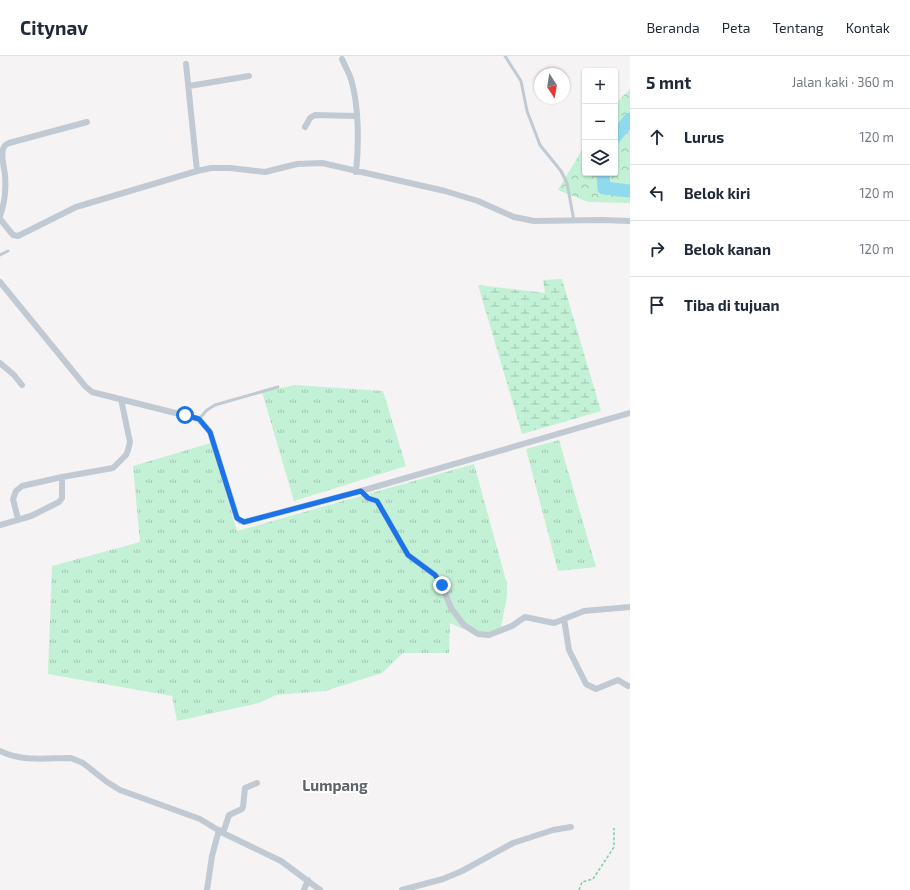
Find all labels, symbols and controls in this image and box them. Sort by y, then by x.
text: Citynav [20,16,88,39]
text: Beranda [646,19,700,36]
text: Peta [722,19,750,36]
text: Tentang [772,19,824,36]
text: Kontak [846,19,890,36]
north arrow [534,68,570,104]
map controls [582,68,618,176]
button: + [582,68,618,104]
text: 5 mnt [646,72,691,92]
text: Jalan kaki · 360 m [792,74,894,90]
button: − [582,104,618,140]
icon: ahead [646,126,668,148]
text: Lurus [684,128,724,146]
text: 120 m [859,129,894,145]
button: layers [582,140,618,176]
icon: left [646,182,668,204]
text: Belok kiri [684,184,750,202]
text: 120 m [859,185,894,201]
icon: right [646,238,668,260]
text: Belok kanan [684,240,771,258]
text: 120 m [859,241,894,257]
icon: arrive [646,294,668,316]
text: Tiba di tujuan [684,296,780,314]
route start [176,406,194,424]
route end [433,576,451,594]
district label: Lumpang [302,776,368,794]

